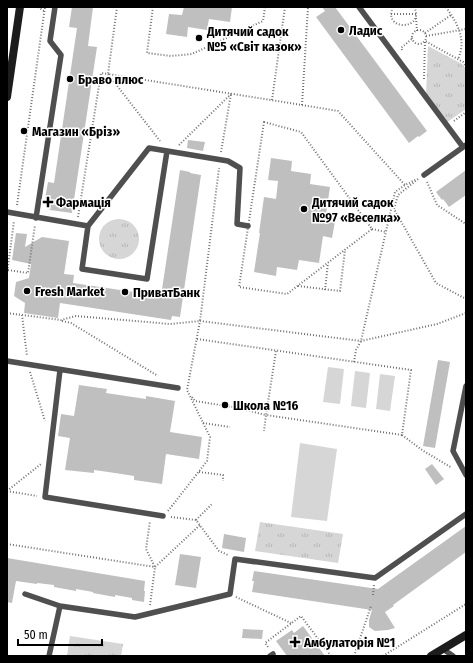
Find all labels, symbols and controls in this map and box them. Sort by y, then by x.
place label: Ладис [349,23,383,38]
place label: Дитячий садок №5 «Світ казок» [206,24,302,54]
marker: Ладис [336,25,346,35]
marker: Дитячий садок №5 «Світ казок» [194,33,204,43]
place label: Браво плюс [78,72,144,87]
marker: Браво плюс [65,74,75,84]
place label: Магазин «Бріз» [32,124,120,139]
marker: Магазин «Бріз» [19,126,29,136]
place label: Фармація [56,195,111,210]
place label: Дитячий садок №97 «Веселка» [311,195,401,225]
marker: Фармація [43,197,53,207]
marker: Дитячий садок №97 «Веселка» [299,204,309,214]
place label: Fresh Market [35,284,105,299]
place label: ПриватБанк [133,285,200,300]
marker: Fresh Market [22,286,32,296]
marker: ПриватБанк [120,287,130,297]
place label: Школа №16 [233,398,299,413]
marker: Школа №16 [220,400,230,410]
scale bar [18,621,102,647]
text: 50 m [24,628,48,642]
place label: Амбулаторія №1 [303,635,395,650]
marker: Амбулаторія №1 [289,636,301,648]

